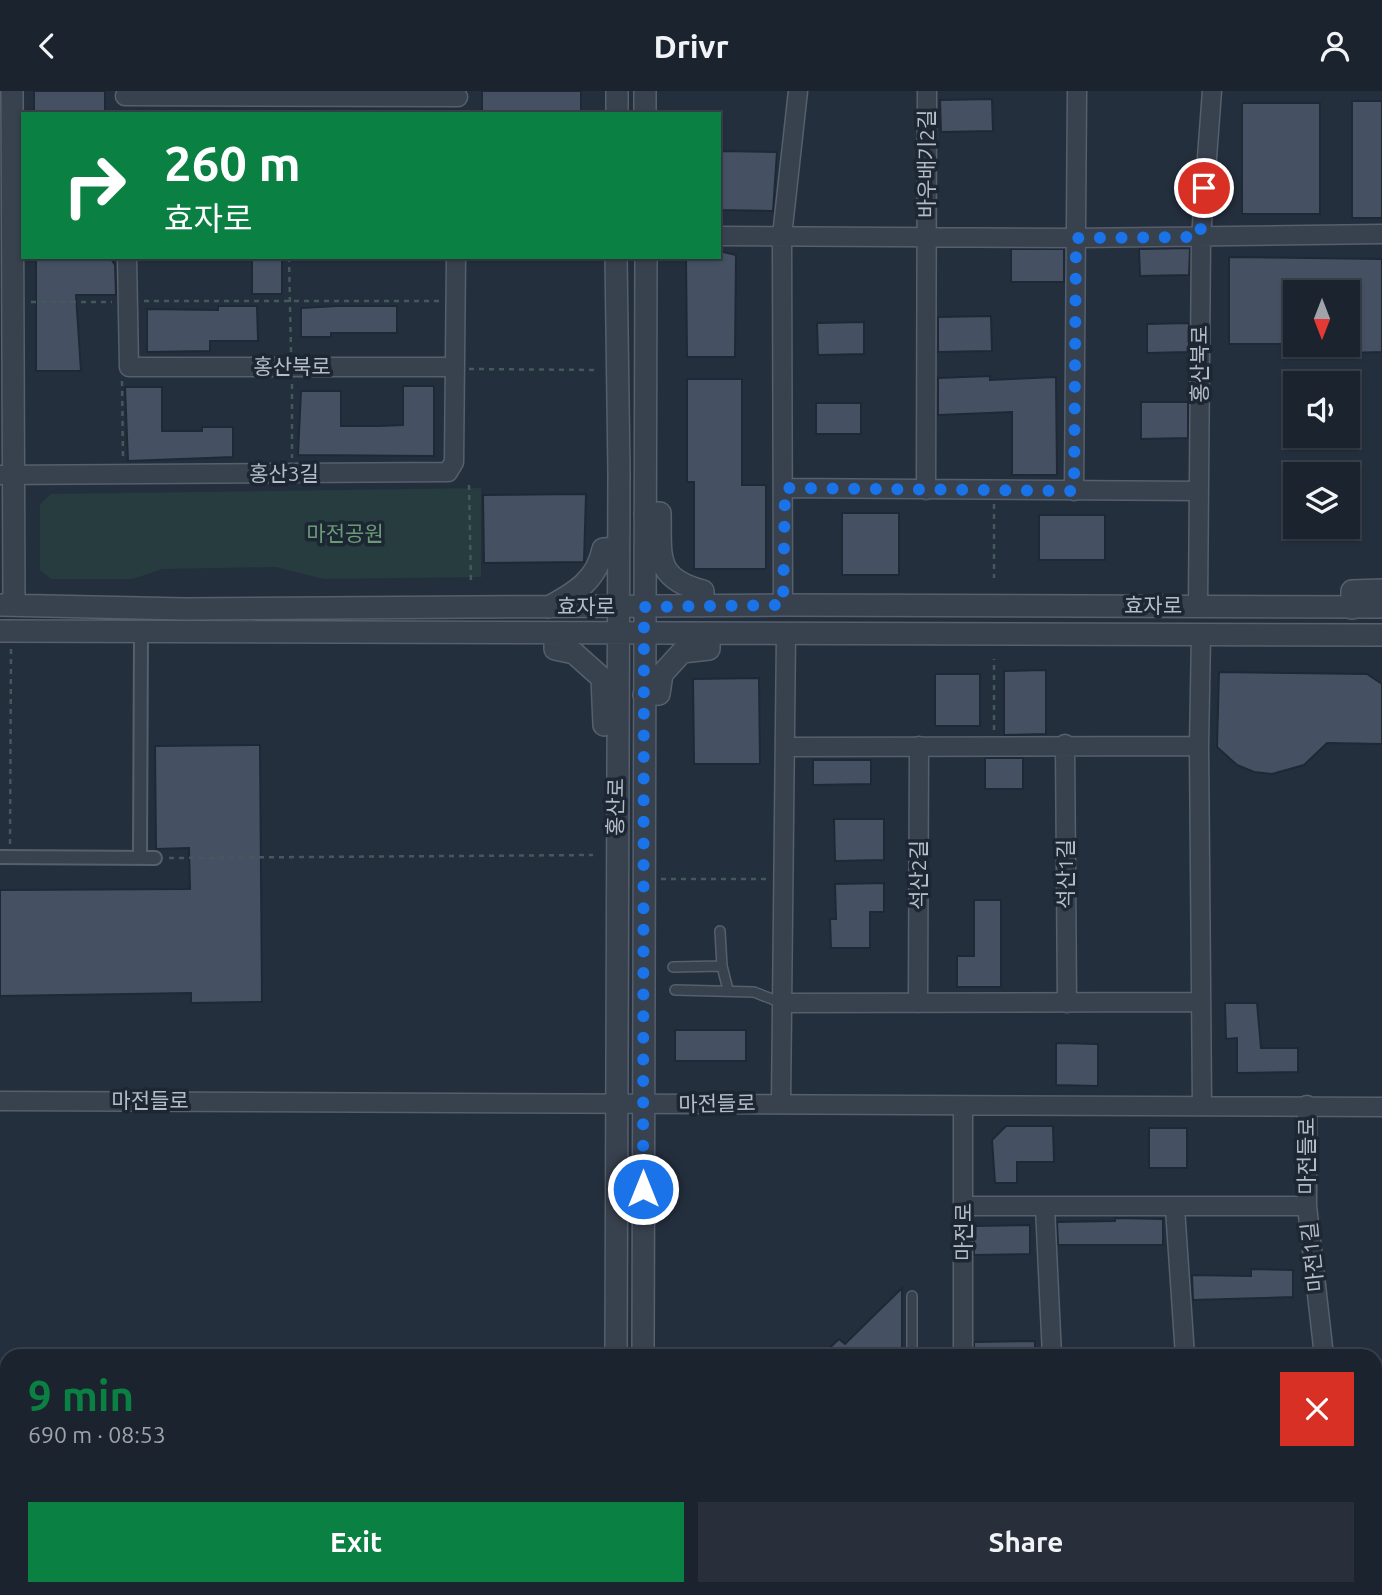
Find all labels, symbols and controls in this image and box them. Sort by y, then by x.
icon: back [28,27,66,65]
icon: person [1316,27,1354,65]
text: Drivr [653,28,729,64]
street label: 바우배기2길 [914,110,938,218]
text: 260 m [164,135,301,190]
icon: right [49,140,140,231]
pin [1174,158,1234,218]
icon: arrive [1185,169,1223,207]
text: 효자로 [164,200,252,236]
north arrow [1283,280,1360,357]
map controls [1283,280,1360,539]
street label: 홍산북로 [1187,325,1211,403]
street label: 홍산북로 [253,354,331,378]
button: sound [1283,371,1360,448]
street label: 홍산3길 [249,461,319,485]
button: layers [1283,462,1360,539]
park label: 마전공원 [306,521,384,545]
street label: 효자로 [1124,593,1182,617]
street label: 효자로 [557,594,615,618]
street label: 홍산로 [602,778,628,836]
street label: 석산1길 [1053,839,1077,909]
street label: 석산2길 [906,840,930,910]
street label: 마전들로 [111,1088,189,1112]
street label: 마전들로 [678,1090,756,1116]
street label: 마전들로 [1294,1117,1318,1195]
position arrow [606,1152,680,1226]
street label: 마전로 [951,1203,975,1261]
street label: 마전1길 [1296,1221,1328,1293]
text: 9 min [28,1372,134,1419]
button: close [1280,1372,1354,1446]
text: 690 m · 08:53 [28,1422,166,1447]
button: Exit [28,1502,684,1582]
button: Share [698,1502,1354,1582]

